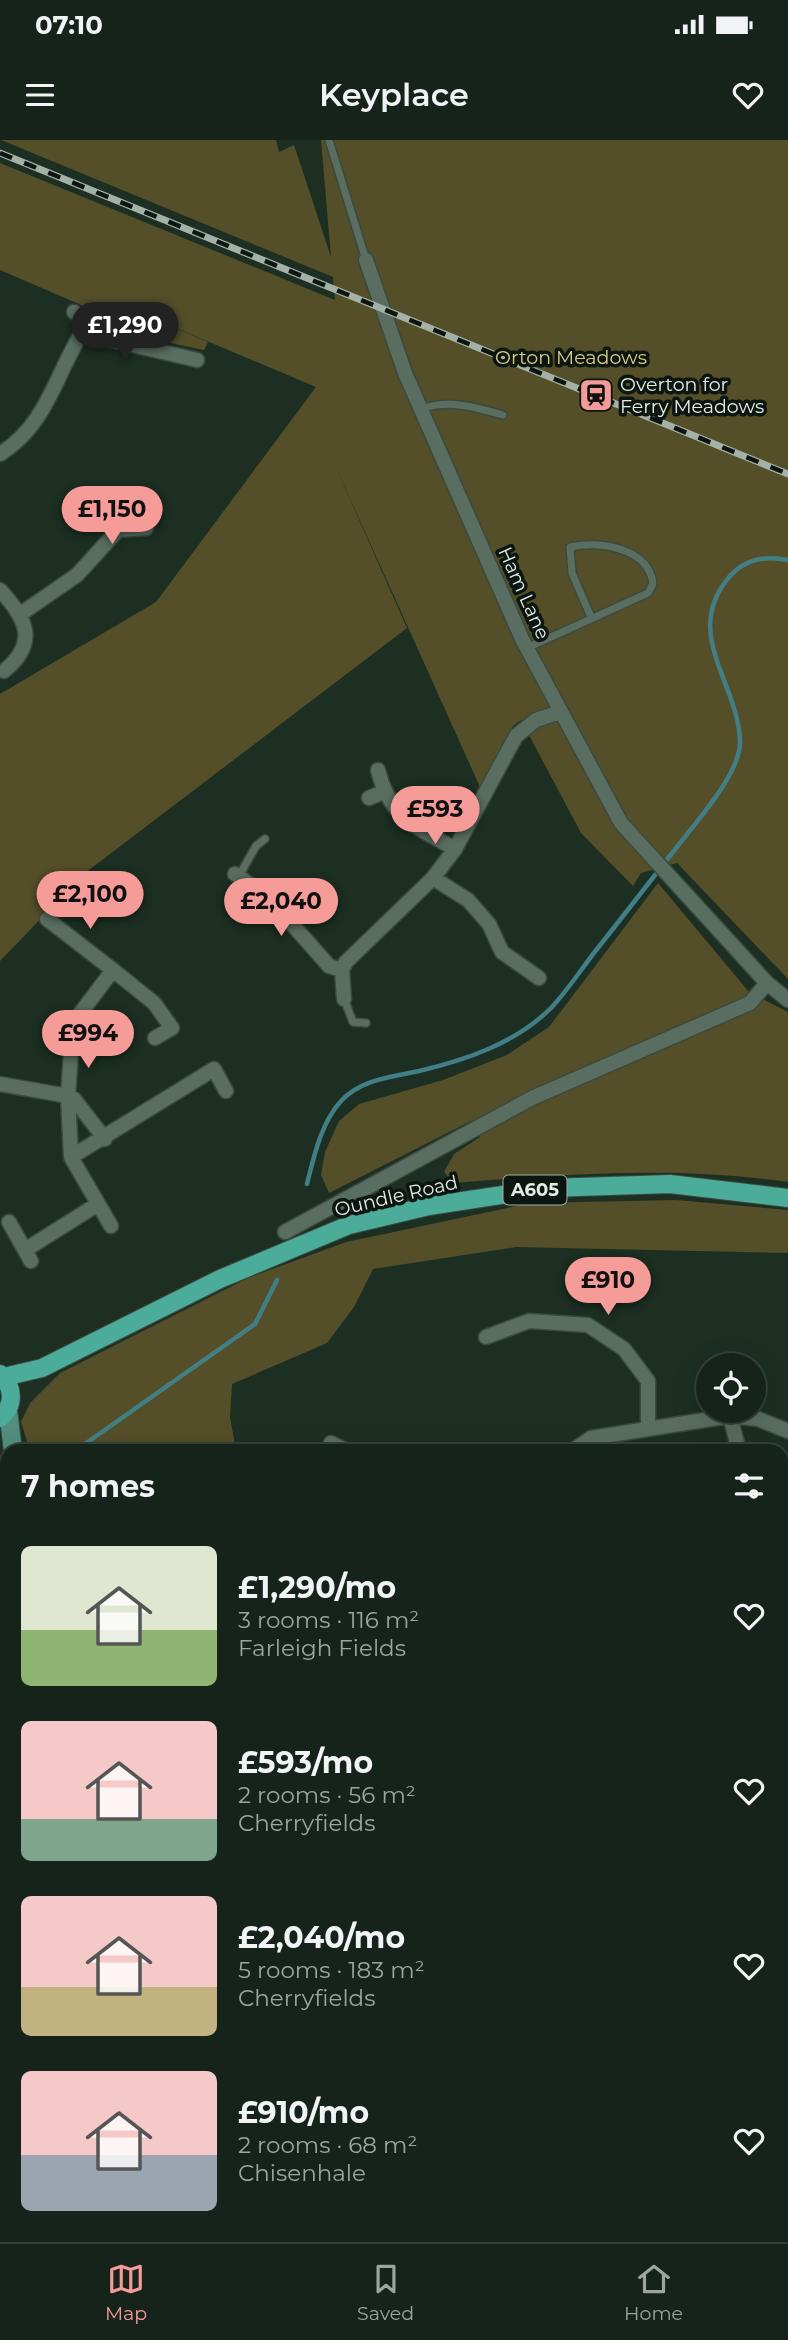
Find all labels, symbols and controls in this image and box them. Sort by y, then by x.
text: 07:10 [35,9,103,41]
text: Keyplace [319,75,469,114]
icon: menu [21,76,59,114]
icon: heart [729,76,767,114]
pin: £1,290 [68,302,182,362]
text: £1,290 [88,311,162,339]
park label: Orton Meadows [495,346,647,369]
place label: Overton for Ferry Meadows [620,373,764,418]
station icon: Overton for Ferry Meadows [577,376,615,414]
pin: £1,150 [55,486,169,546]
text: £1,150 [78,495,146,523]
street label: Ham Lane [493,543,555,643]
pin: £593 [394,786,476,846]
text: £593 [407,795,463,823]
pin: £2,100 [33,872,147,931]
pin: £2,040 [224,878,338,938]
text: £2,100 [53,880,127,908]
text: £2,040 [240,887,322,915]
pin: £994 [47,1010,129,1070]
text: £994 [58,1019,118,1047]
street label: Oundle Road [332,1171,460,1221]
road number: A605 [504,1176,566,1204]
pin: £910 [567,1258,649,1317]
text: £910 [581,1266,635,1294]
map controls [696,1353,766,1423]
button: locate [696,1353,766,1423]
icon: filters [730,1467,768,1505]
text: 7 homes [21,1468,155,1505]
text: £1,290/mo [238,1569,396,1606]
icon: home [77,1574,161,1658]
icon: heart [730,1597,768,1635]
text: 3 rooms · 116 m² [238,1606,419,1634]
text: Farleigh Fields [238,1634,406,1662]
text: £593/mo [238,1744,373,1781]
icon: home [77,1749,161,1833]
icon: heart [730,1772,768,1810]
text: 2 rooms · 56 m² [238,1781,416,1809]
text: Cherryfields [238,1809,375,1837]
text: £2,040/mo [238,1919,405,1956]
icon: home [77,1924,161,2008]
icon: heart [730,1947,768,1985]
text: 5 rooms · 183 m² [238,1956,425,1984]
text: Cherryfields [238,1984,375,2012]
text: £910/mo [238,2094,369,2131]
icon: home [77,2099,161,2183]
icon: heart [730,2122,768,2160]
text: 2 rooms · 68 m² [238,2131,417,2159]
text: Chisenhale [238,2159,366,2187]
tab: Map [105,2260,147,2325]
tab: Saved [357,2260,414,2325]
tab: Home [624,2260,683,2325]

